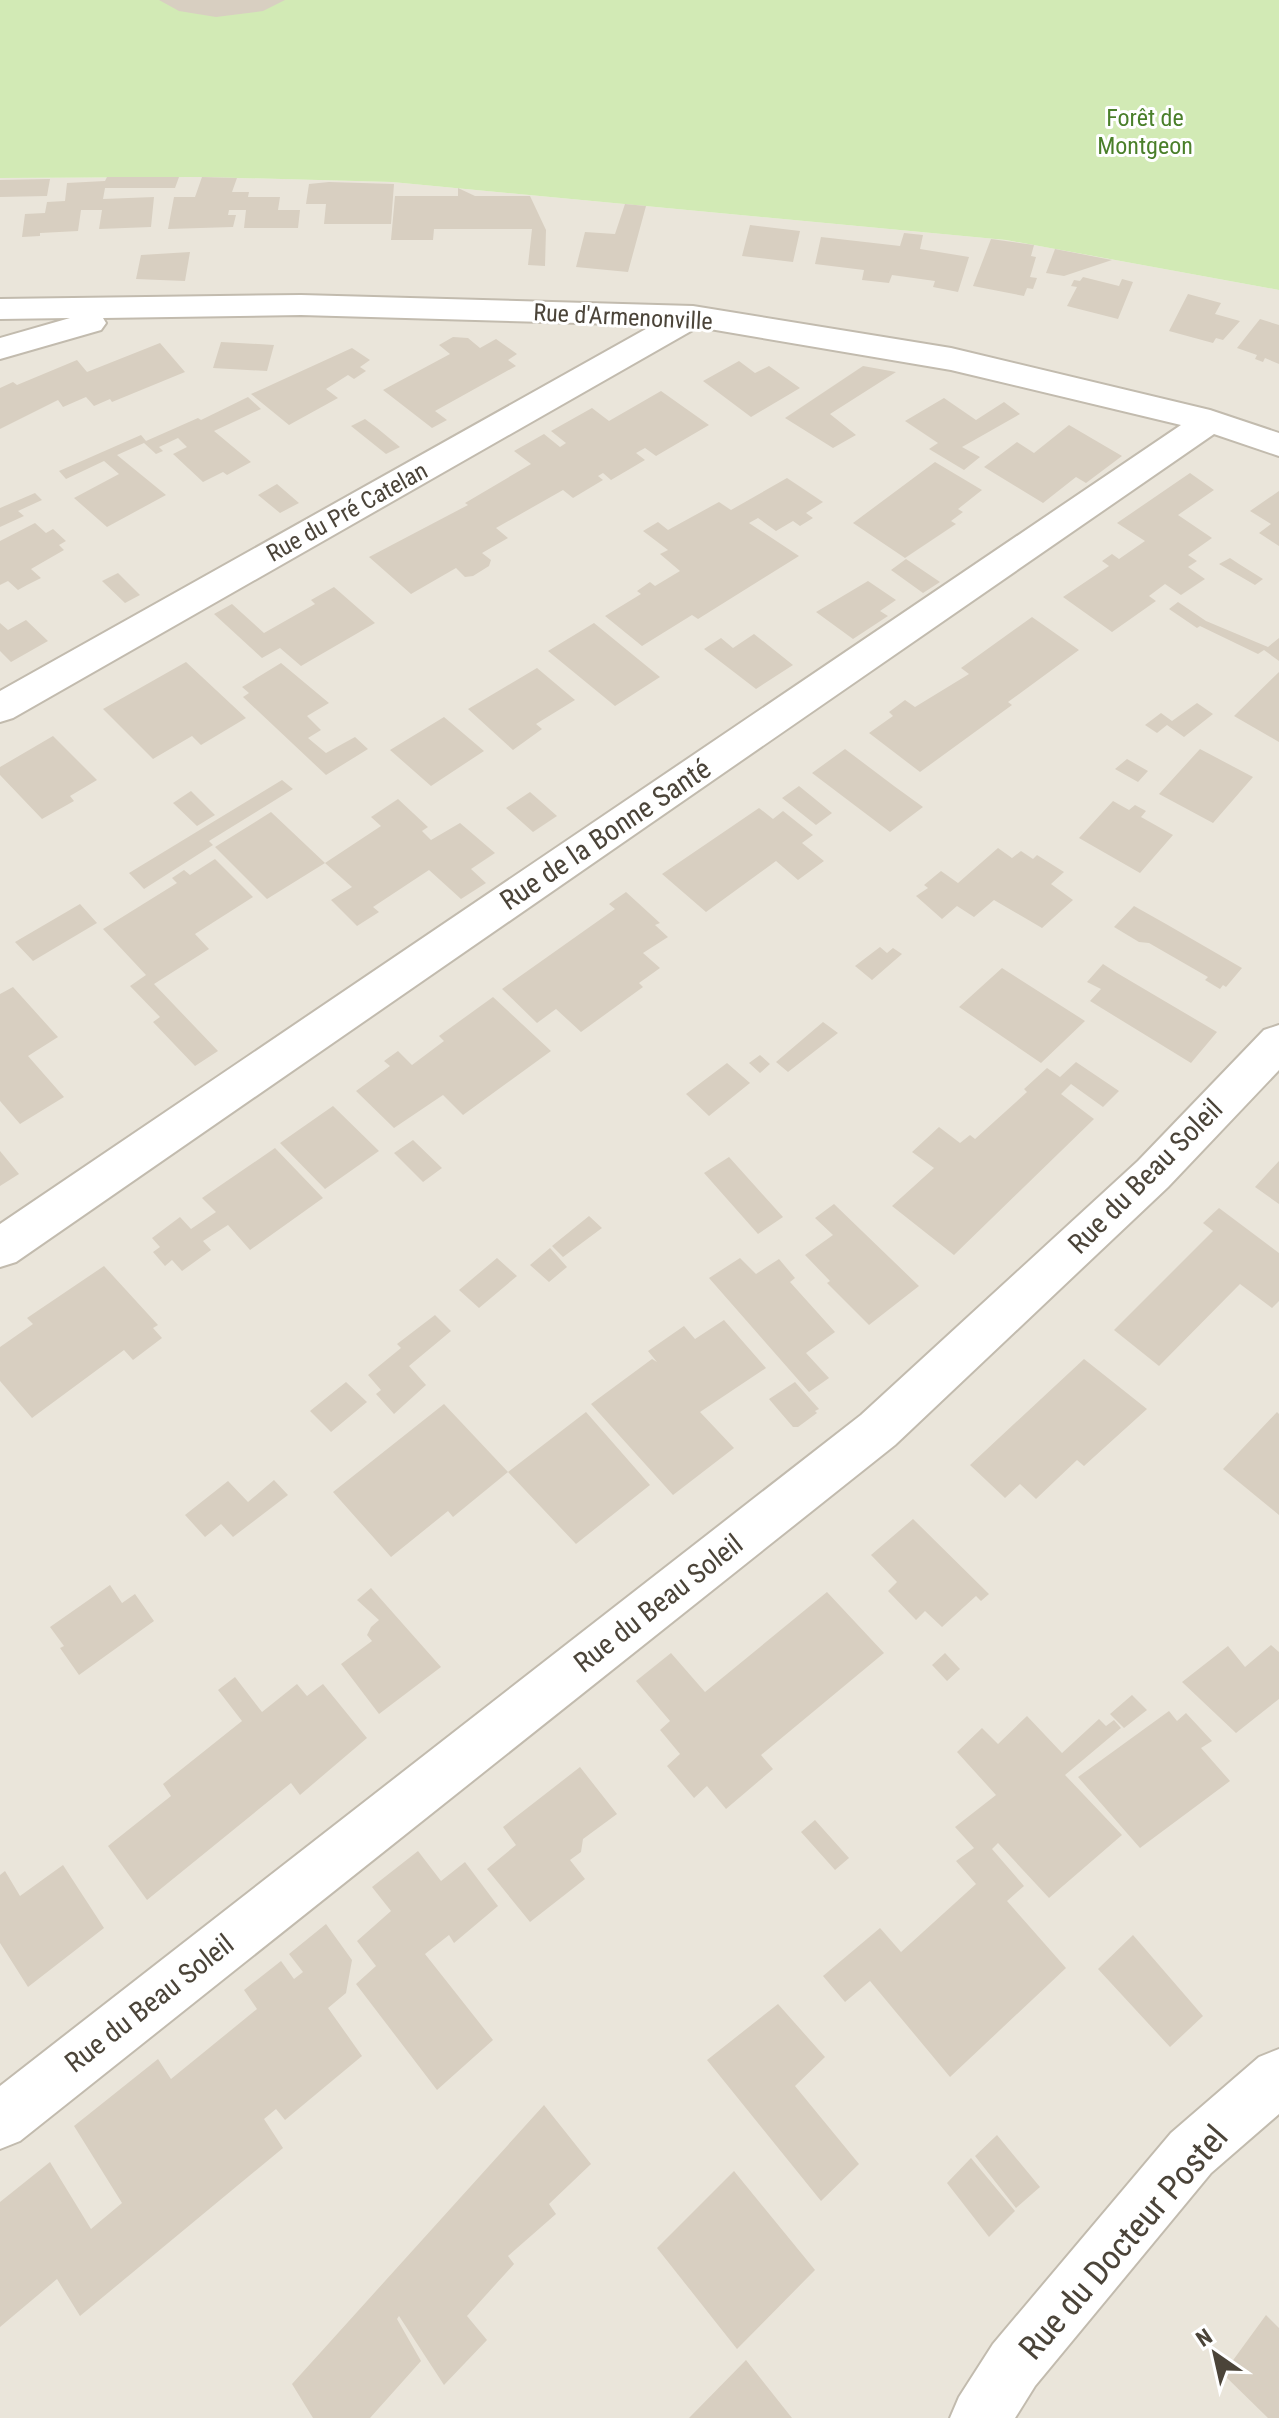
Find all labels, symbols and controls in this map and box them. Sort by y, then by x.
park label: Forêt de Montgeon [1097,104,1193,160]
street label: Rue d'Armenonville [533,298,713,336]
street label: Rue du Pré Catelan [262,456,432,568]
street label: Rue de la Bonne Santé [494,752,717,917]
street label: Rue du Beau Soleil [1061,1092,1229,1260]
street label: Rue du Beau Soleil [568,1527,749,1679]
street label: Rue du Beau Soleil [59,1927,240,2079]
street label: Rue du Docteur Postel [1010,2117,1236,2367]
north arrow [1175,2314,1255,2394]
text: N [1192,2324,1217,2352]

